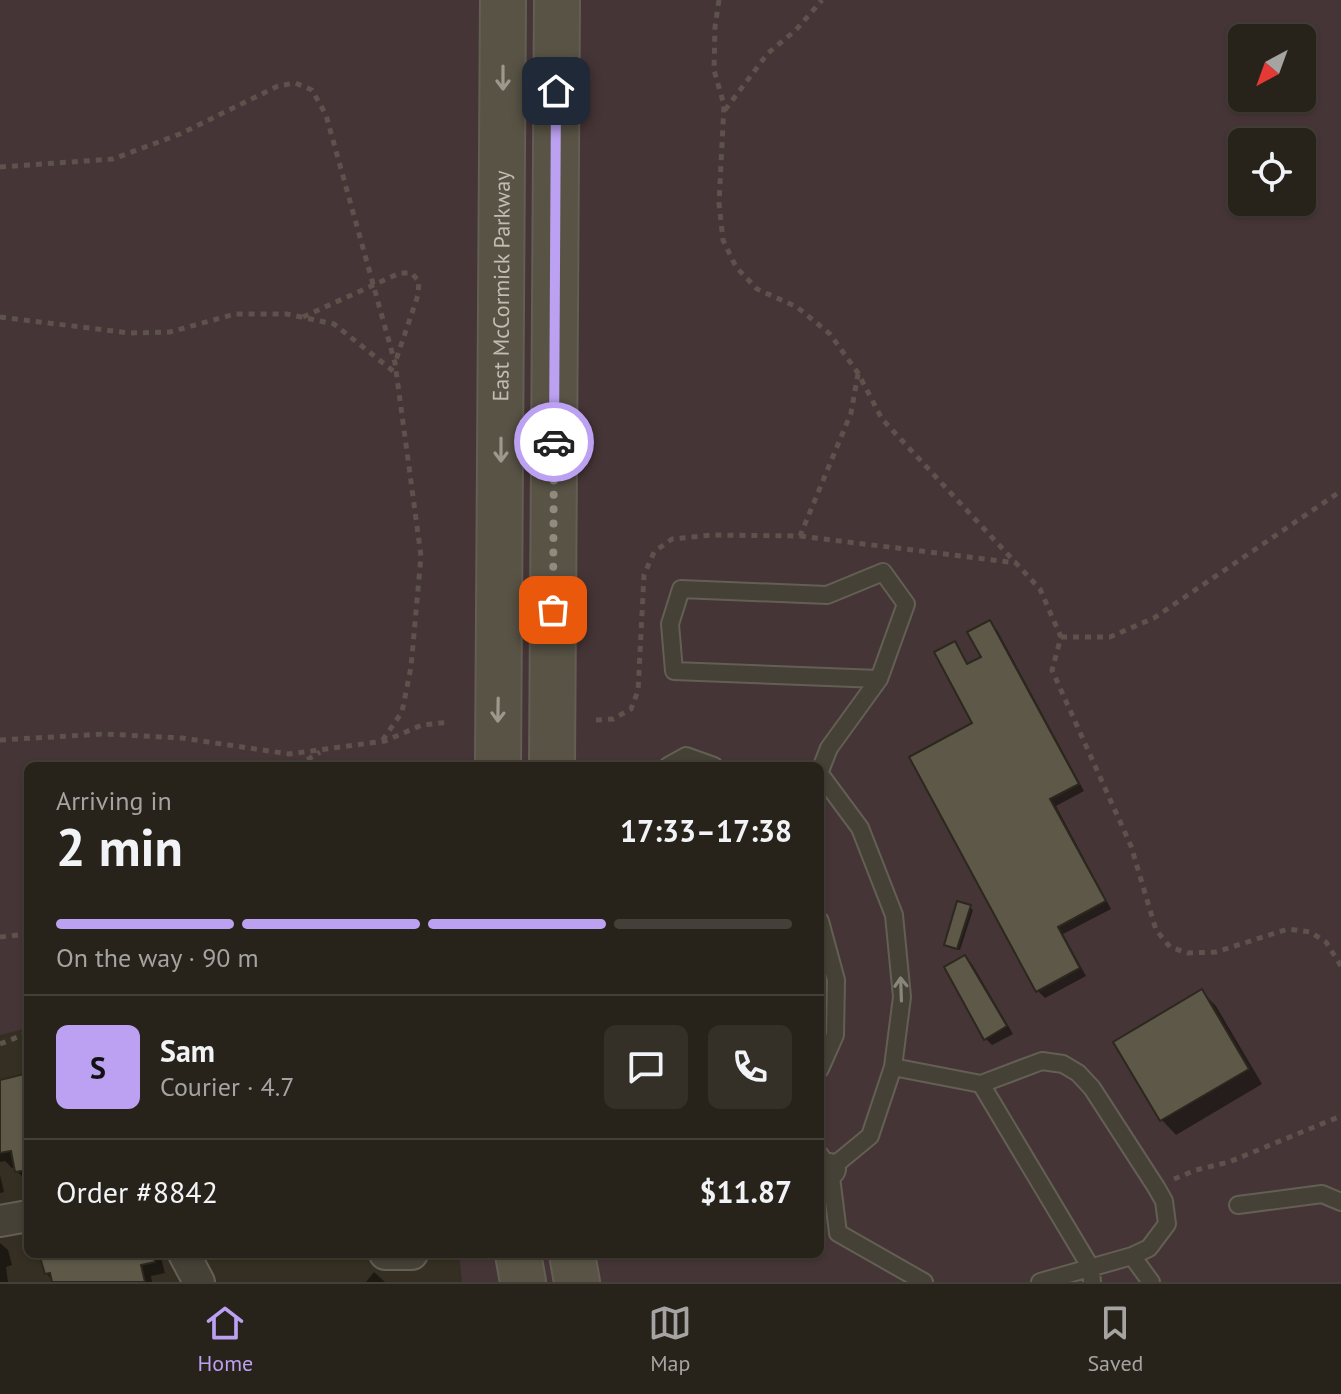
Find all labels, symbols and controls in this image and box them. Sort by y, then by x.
north arrow [1228,24,1316,112]
map controls [1228,24,1316,216]
pin [522,57,590,125]
one-way arrow [495,64,511,91]
icon: home [534,69,578,113]
button: locate [1228,128,1316,216]
street label: East McCormick Parkway [486,170,516,402]
courier [514,402,594,482]
icon: car [532,420,576,464]
one-way arrow [493,436,509,463]
pin [519,576,587,644]
icon: bag [531,588,575,632]
one-way arrow [491,696,506,723]
text: Arriving in [56,784,172,817]
text: 17:33–17:38 [620,811,792,850]
text: 2 min [56,813,183,880]
text: On the way · 90 m [56,941,259,974]
one-way arrow [893,976,908,1003]
button: chat [604,1025,688,1109]
button: phone [708,1025,792,1109]
text: Sam [160,1031,215,1070]
text: S [90,1048,106,1087]
text: Courier · 4.7 [160,1070,294,1103]
text: Order #8842 [56,1172,218,1211]
text: $11.87 [700,1172,792,1211]
tab: Home [198,1301,253,1377]
tab: Map [648,1301,692,1377]
tab: Saved [1087,1301,1143,1377]

